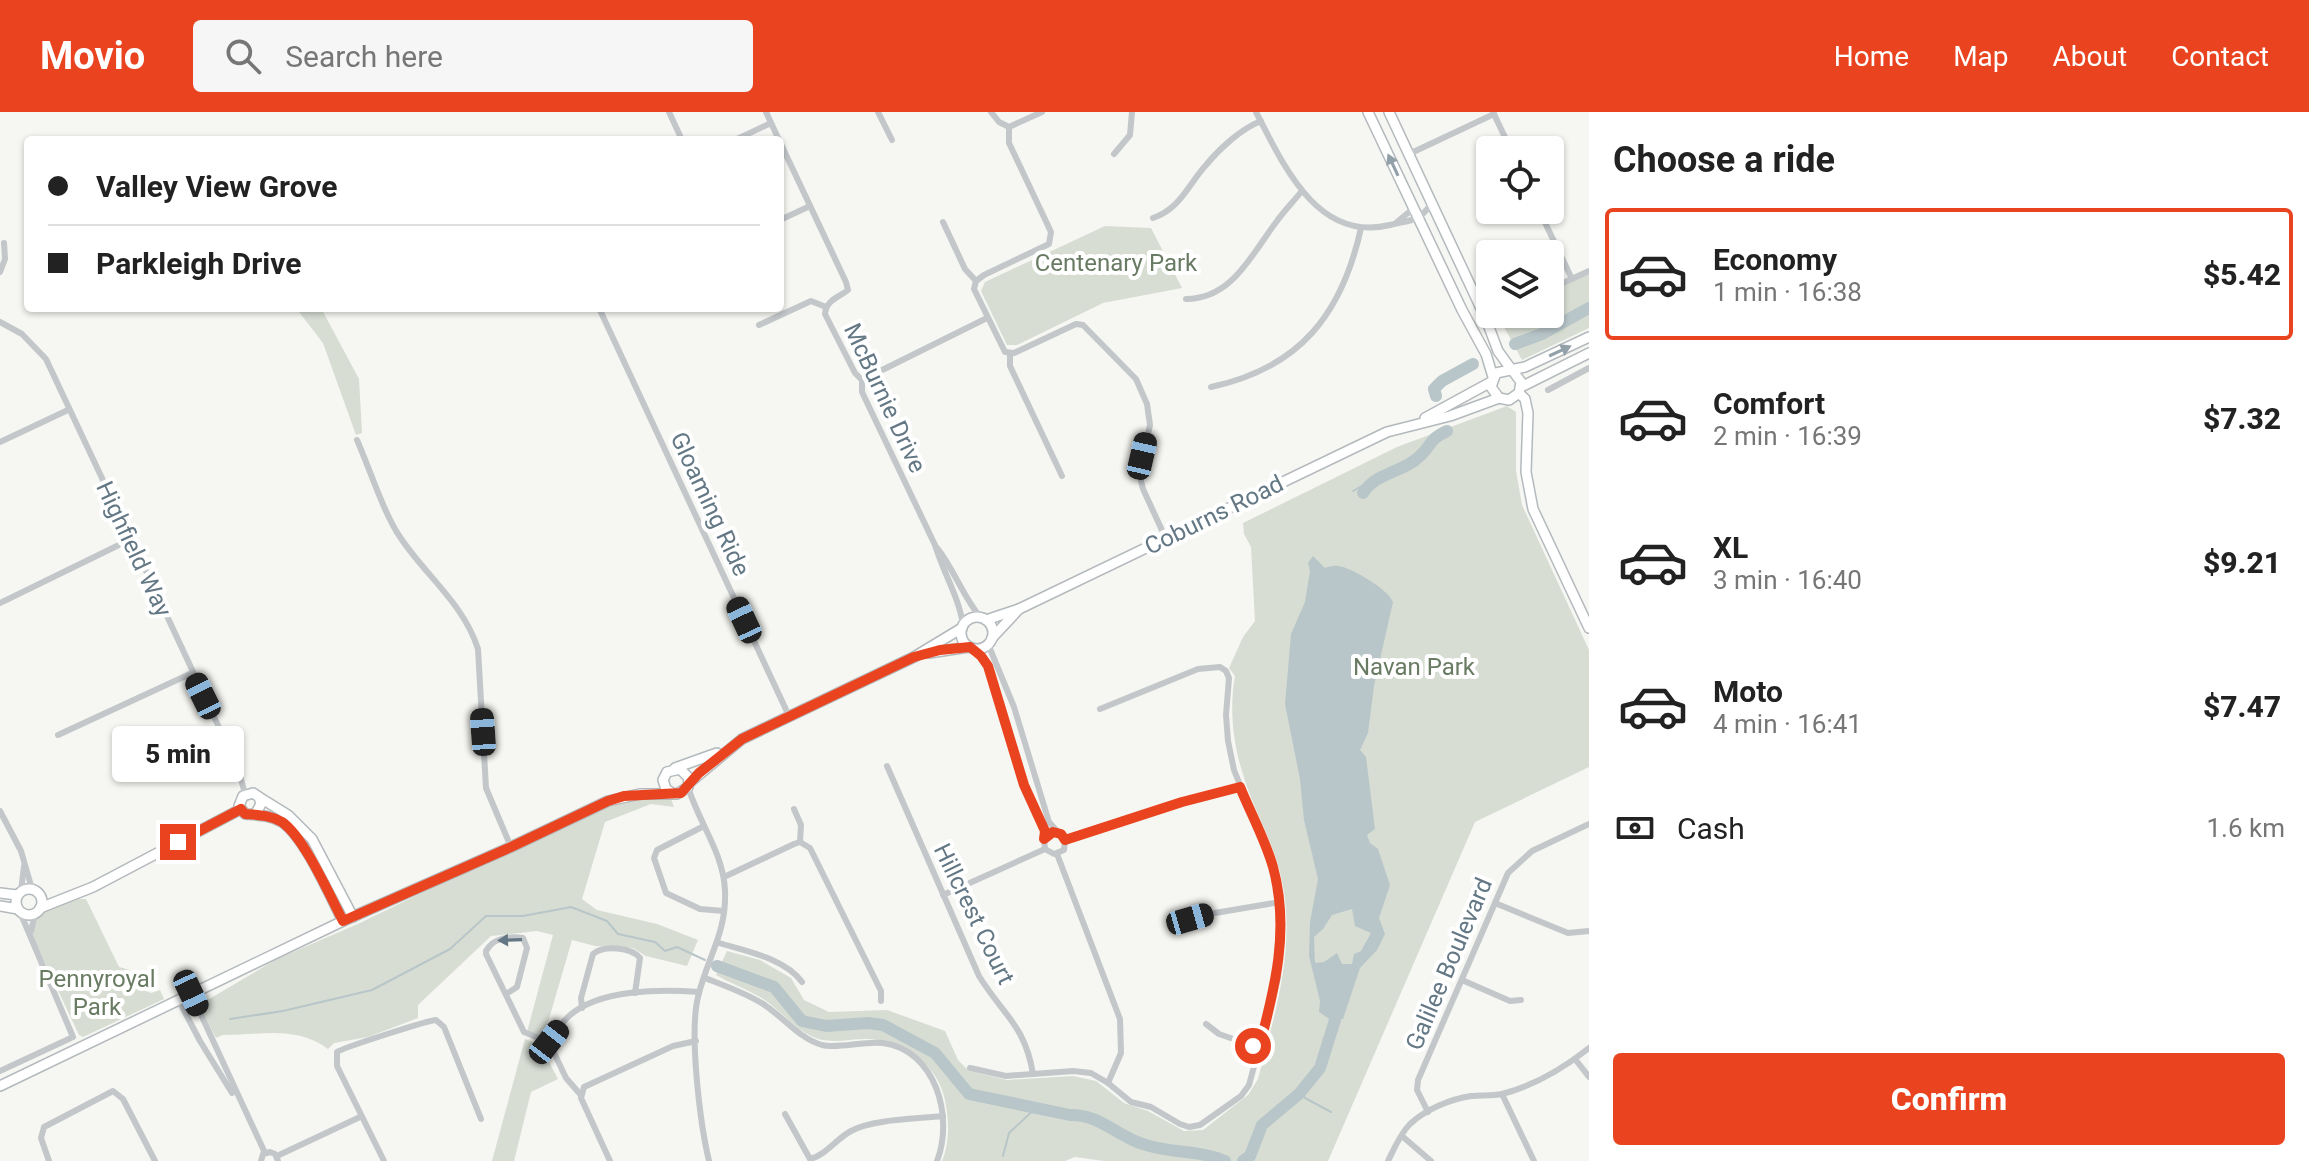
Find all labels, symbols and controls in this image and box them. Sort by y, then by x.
search box [193,20,753,92]
text: Movio [40,34,145,78]
icon: search [221,34,265,78]
text: Search here [285,39,443,74]
text: Home [1834,40,1909,73]
text: Map [1953,40,2009,73]
text: About [2053,40,2127,73]
text: Contact [2171,40,2269,73]
map controls [1476,136,1564,328]
button: locate [1476,136,1564,224]
text: Choose a ride [1613,139,1835,181]
one-way arrow [1386,154,1400,177]
text: Valley View Grove [96,169,338,204]
icon: car [1617,238,1689,310]
button: layers [1476,240,1564,328]
text: Economy [1713,242,1837,277]
text: Parkleigh Drive [96,246,301,281]
park label: Centenary Park [1035,249,1198,277]
text: $5.42 [2203,257,2281,292]
text: 1 min · 16:38 [1713,277,1862,307]
street label: McBurnie Drive [838,319,932,477]
one-way arrow [1549,344,1572,358]
icon: car [1617,382,1689,454]
text: Comfort [1713,386,1825,421]
text: $7.32 [2203,401,2281,436]
text: 2 min · 16:39 [1713,421,1862,451]
street label: Gloaming Ride [664,428,756,580]
car [1125,430,1159,482]
street label: Coburns Road [1140,469,1288,561]
street label: Highfield Way [90,477,178,622]
icon: car [1617,526,1689,598]
text: XL [1713,530,1748,565]
text: $9.21 [2203,545,2281,580]
text: 3 min · 16:40 [1713,565,1862,595]
car [723,593,765,647]
park label: Navan Park [1353,653,1476,681]
car [182,669,224,723]
icon: car [1617,670,1689,742]
text: Moto [1713,674,1783,709]
text: $7.47 [2203,689,2281,724]
car [469,707,497,757]
text: 4 min · 16:41 [1713,709,1862,739]
callout: 5 min [112,726,244,782]
text: 5 min [145,739,211,769]
icon: cash [1613,806,1657,850]
text: Cash [1677,811,1745,846]
text: 1.6 km [2206,813,2285,843]
route end [160,824,196,860]
street label: Hillcrest Court [928,839,1020,989]
street label: Galilee Boulevard [1400,874,1498,1054]
car [1164,901,1216,937]
one-way arrow [497,933,523,946]
park label: Pennyroyal Park [38,965,156,1021]
car [170,966,212,1020]
car [525,1016,573,1068]
route start [1235,1028,1271,1064]
button: Confirm [1613,1053,2285,1145]

